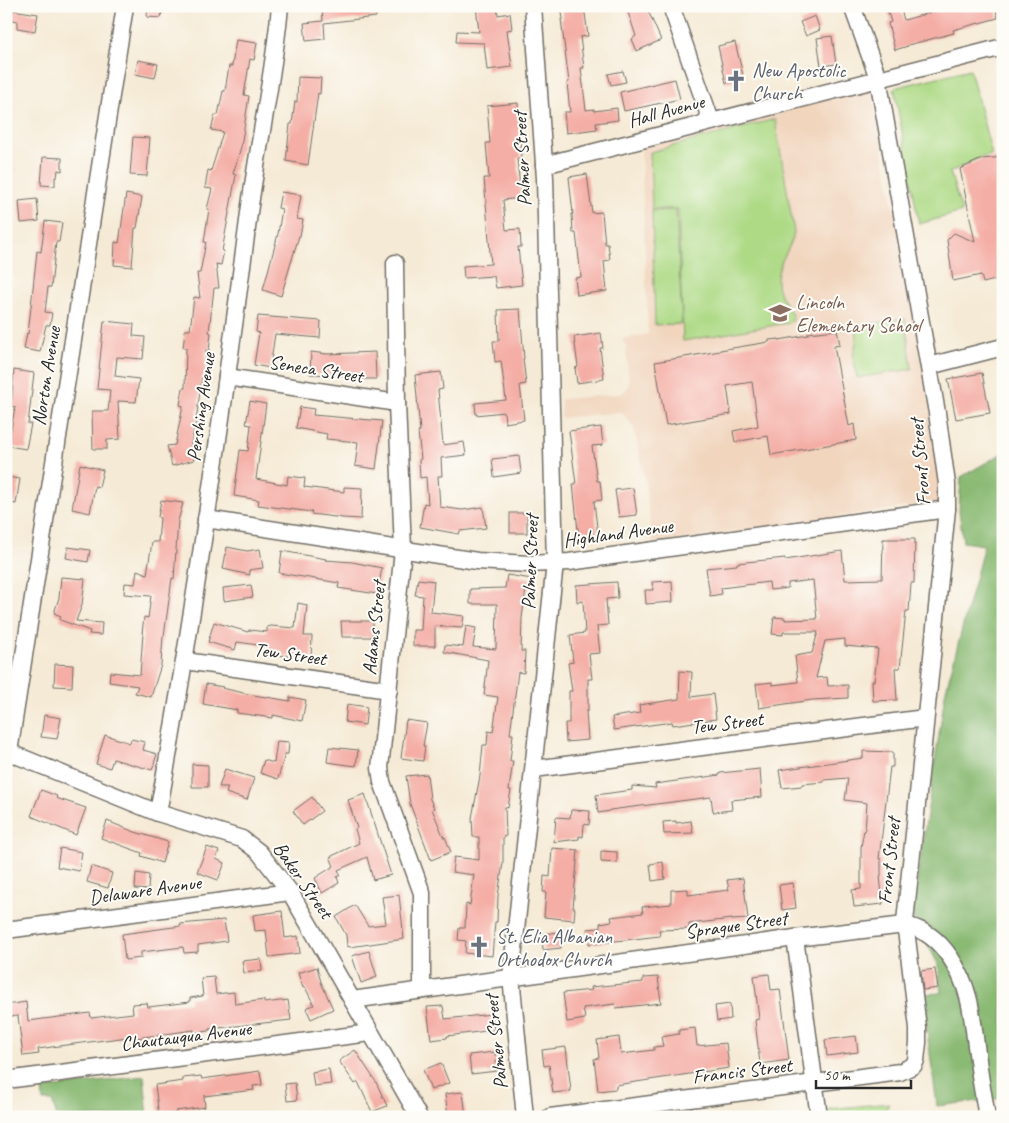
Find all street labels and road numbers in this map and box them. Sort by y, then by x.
street label: Hall Avenue [625,88,708,133]
street label: Palmer Street [507,108,537,207]
street label: Norton Avenue [26,323,66,427]
street label: Seneca Street [267,349,367,389]
street label: Pershing Avenue [181,350,221,463]
street label: Front Street [903,414,936,506]
street label: Palmer Street [516,511,544,610]
street label: Highland Avenue [562,513,676,553]
street label: Adams Street [357,577,392,676]
street label: Tew Street [253,637,330,672]
street label: Tew Street [690,706,767,740]
street label: Front Street [872,813,906,905]
street label: Baker Street [267,837,340,925]
street label: Delaware Avenue [87,870,204,910]
street label: Sprague Street [683,905,792,945]
street label: Palmer Street [478,990,513,1091]
street label: Chautauqua Avenue [119,1015,254,1056]
street label: Francis Street [691,1052,795,1089]

